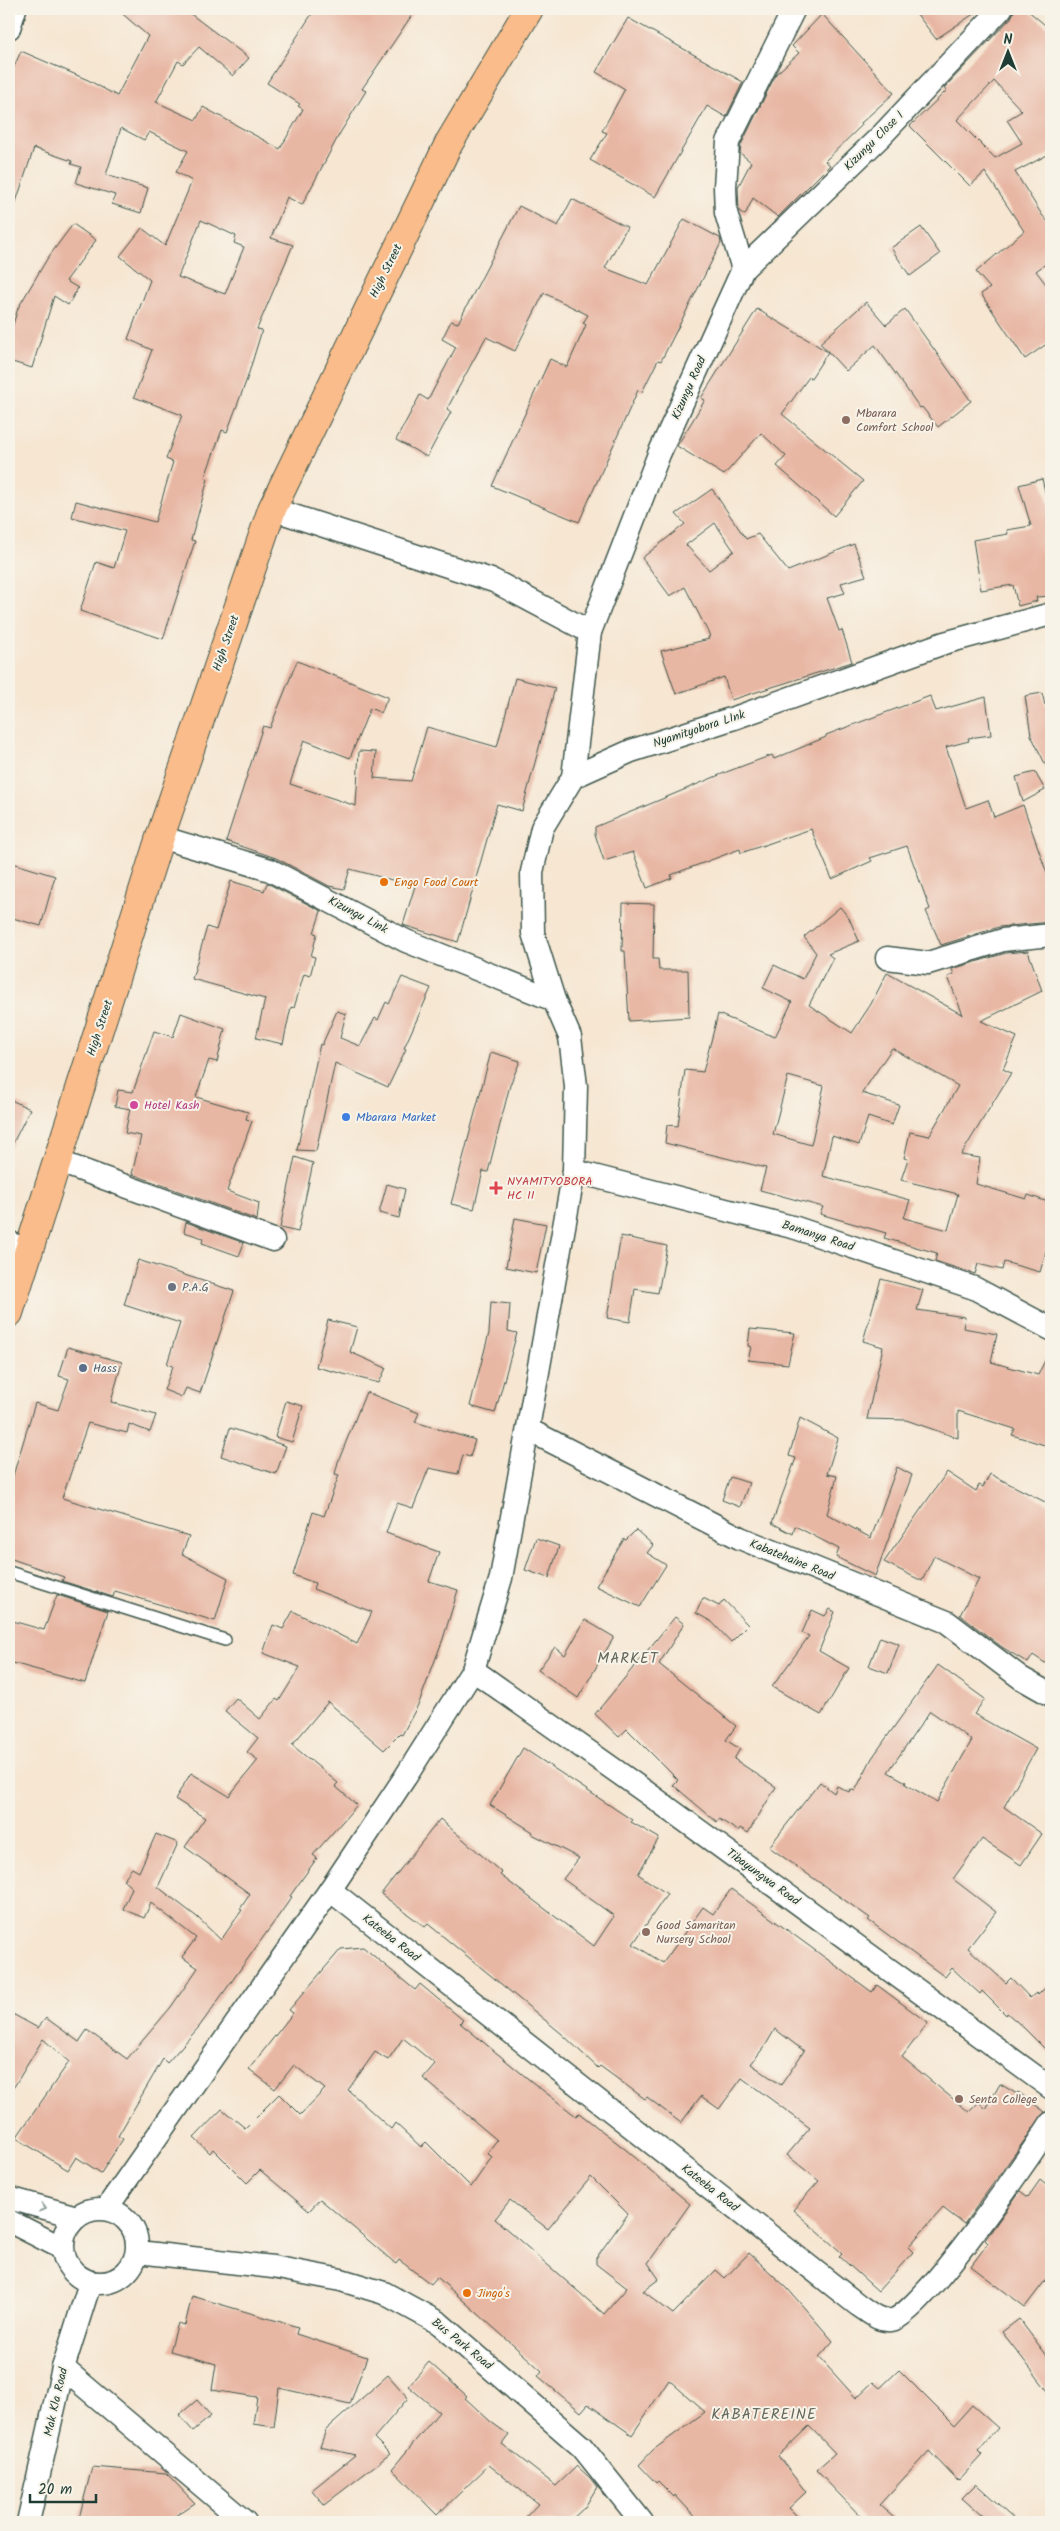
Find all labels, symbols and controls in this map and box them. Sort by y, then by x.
north arrow [982,28,1032,78]
text: N [1004,29,1013,51]
street label: Kizungu Close I [840,106,909,175]
street label: High Street [365,240,407,301]
street label: Kizungu Road [667,352,712,423]
place label: Mbarara Comfort School [856,404,934,437]
marker: Mbarara Comfort School [840,414,852,426]
street label: High Street [208,612,245,674]
street label: Nyamityobora LInk [650,705,748,753]
place label: Engo Food Court [394,873,479,892]
marker: Engo Food Court [378,876,390,888]
street label: Kizungu Link [325,891,392,939]
street label: High Street [82,997,118,1059]
place label: Hotel Kash [144,1096,200,1115]
marker: Hotel Kash [128,1099,140,1111]
place label: Mbarara Market [356,1108,437,1127]
marker: Mbarara Market [340,1111,352,1123]
place label: NYAMITYOBORA HC II [507,1172,593,1205]
marker: NYAMITYOBORA HC II [489,1181,503,1195]
street label: Bamanya Road [779,1215,858,1257]
place label: P.A.G [182,1278,209,1297]
marker: P.A.G [166,1281,178,1293]
place label: Hass [93,1359,117,1378]
marker: Hass [77,1362,89,1374]
street label: Kabatehaine Road [747,1534,838,1586]
district label: MARKET [597,1647,660,1671]
street label: Tibayungwa Road [722,1844,805,1911]
street label: Kateeba Road [358,1909,425,1967]
place label: Good Samaritan Nursery School [656,1916,736,1949]
marker: Good Samaritan Nursery School [640,1926,652,1938]
place label: Senta College [969,2090,1038,2109]
marker: Senta College [953,2093,965,2105]
street label: Kateeba Road [677,2159,744,2217]
one-way arrow [38,2202,46,2212]
place label: Jingo's [477,2284,510,2303]
marker: Jingo's [461,2287,473,2299]
street label: Bus Park Road [427,2313,497,2375]
street label: Mak Kla Road [39,2365,73,2438]
district label: KABATEREINE [711,2403,817,2427]
scale bar [30,2471,96,2503]
text: 20 m [38,2478,72,2502]

